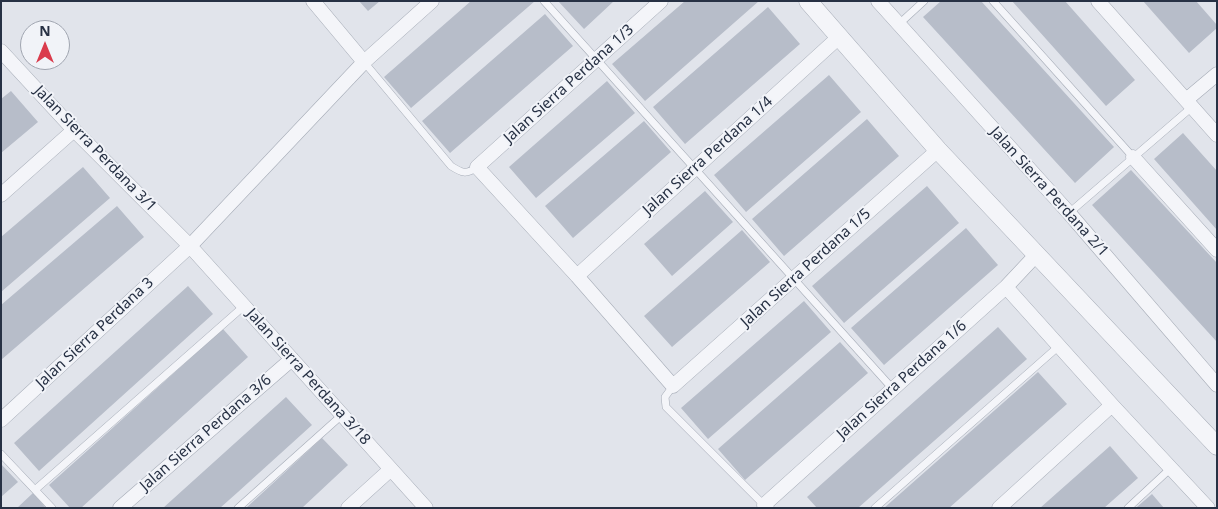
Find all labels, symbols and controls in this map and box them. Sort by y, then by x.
north arrow [20,20,70,70]
text: N [39,21,51,40]
street label: Jalan Sierra Perdana 1/3 [500,21,638,147]
street label: Jalan Sierra Perdana 3/1 [30,82,160,216]
street label: Jalan Sierra Perdana 1/4 [639,93,777,219]
street label: Jalan Sierra Perdana 2/1 [986,123,1112,261]
street label: Jalan Sierra Perdana 1/5 [737,205,875,331]
street label: Jalan Sierra Perdana 3 [32,274,158,392]
street label: Jalan Sierra Perdana 3/18 [242,305,374,449]
street label: Jalan Sierra Perdana 1/6 [833,317,971,443]
street label: Jalan Sierra Perdana 3/6 [137,371,275,495]

